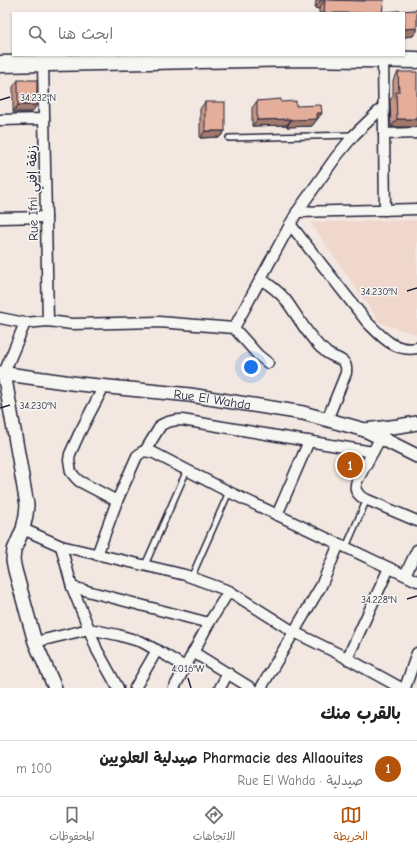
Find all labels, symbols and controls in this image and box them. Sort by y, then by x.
search box [12,12,405,56]
icon: search [26,23,48,45]
text: ابحث هنا [58,25,113,43]
text: 34.232°N [20,92,56,104]
street label: Rue Ifni زنقة إفني [24,145,45,241]
text: 34.230°N [361,286,397,298]
your location [241,357,261,377]
street label: Rue El Wahda [173,386,252,413]
text: 34.230°N [20,400,56,412]
pin: 1 [337,450,363,480]
text: 34.228°N [361,594,397,606]
text: 4.016°W [172,663,205,675]
text: بالقرب منك [320,704,401,723]
text: Pharmacie des Allaouites صيدلية العلويين [100,749,363,767]
text: 100 m [16,761,52,776]
text: 1 [385,761,391,776]
text: صيدلية · Rue El Wahda [238,773,363,788]
tab: المحفوظات [49,804,94,846]
tab: الاتجاهات [193,804,235,846]
tab: الخريطة [334,804,368,846]

